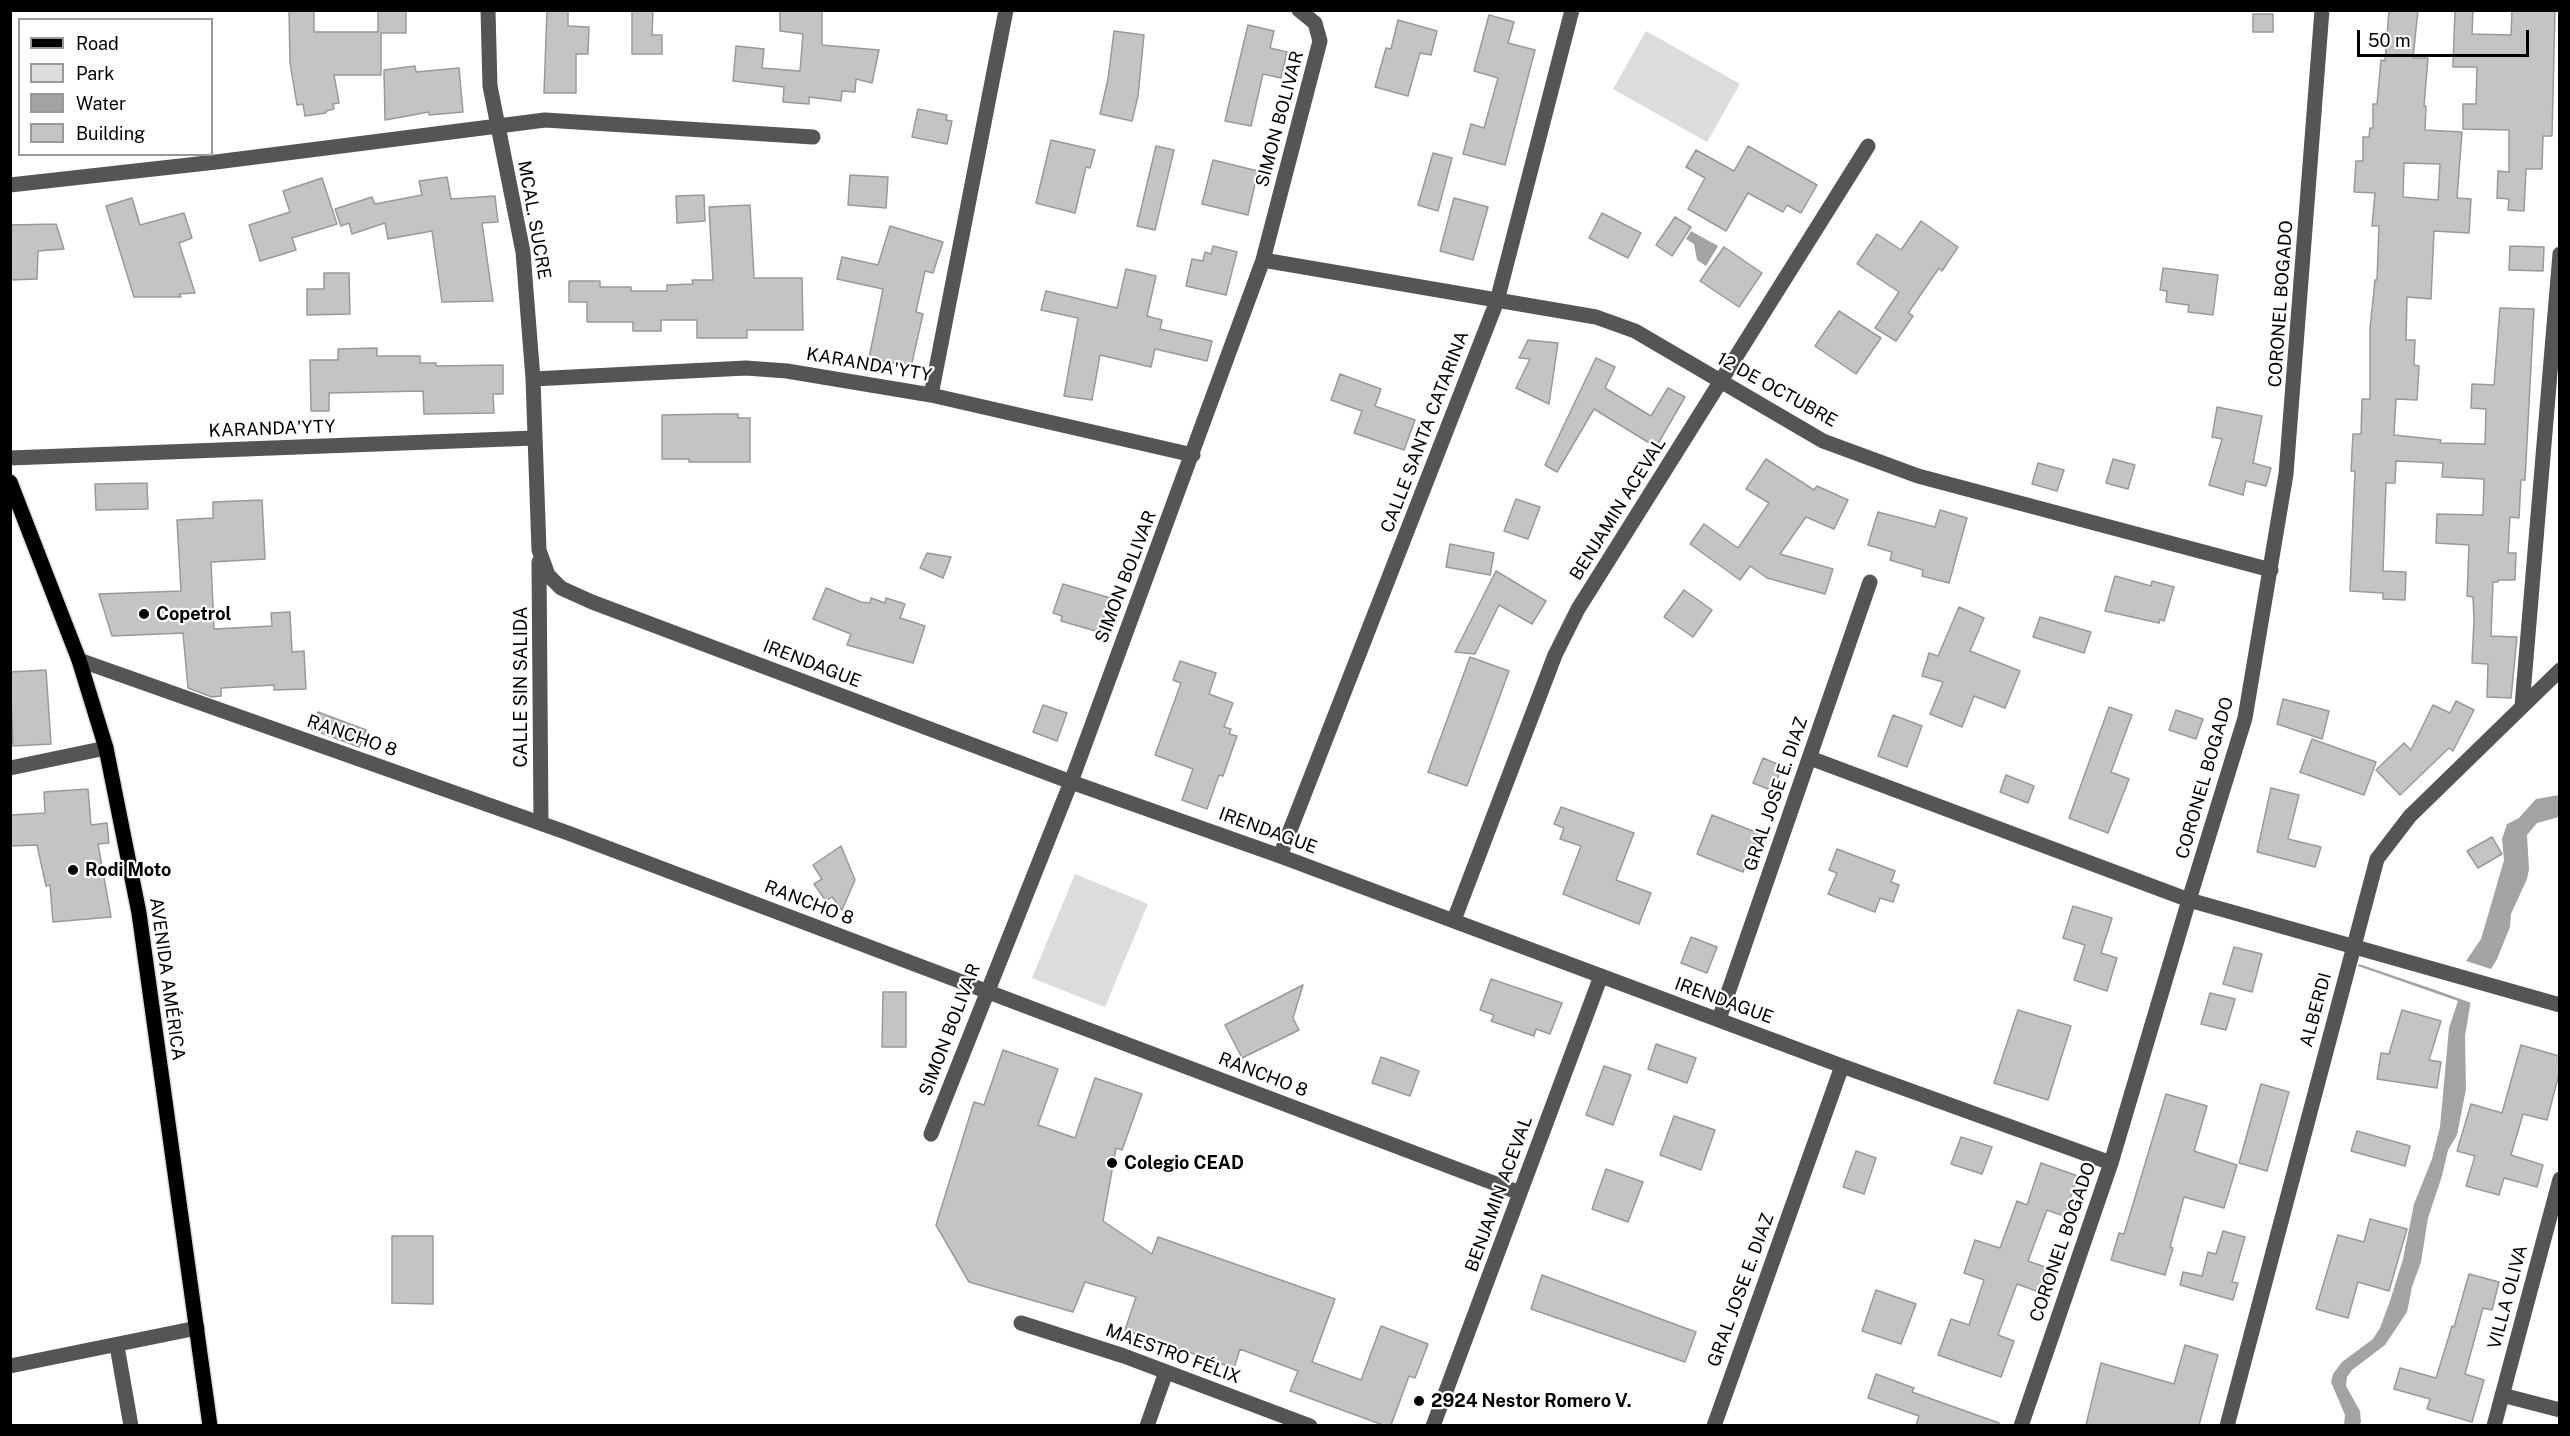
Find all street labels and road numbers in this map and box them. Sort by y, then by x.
street label: SIMON BOLIVAR [1251,49,1309,189]
street label: MCAL. SUCRE [513,159,555,281]
street label: CORONEL BOGADO [2264,220,2298,388]
street label: CALLE SANTA CATARINA [1376,328,1474,536]
street label: KARANDA'YTY [805,343,933,387]
street label: 12 DE OCTUBRE [1713,348,1841,432]
street label: KARANDA'YTY [208,416,336,442]
street label: BENJAMIN ACEVAL [1565,434,1671,584]
street label: SIMON BOLIVAR [1091,508,1161,646]
street label: CALLE SIN SALIDA [510,606,532,768]
street label: IRENDAGUE [760,635,864,693]
street label: CORONEL BOGADO [2172,695,2238,861]
street label: RANCHO 8 [304,710,400,762]
street label: GRAL JOSE E. DIAZ [1739,714,1813,874]
street label: IRENDAGUE [1216,803,1320,859]
street label: RANCHO 8 [761,876,857,930]
street label: AVENIDA AMÉRICA [145,896,189,1062]
street label: SIMON BOLIVAR [915,961,985,1099]
street label: ALBERDI [2296,970,2336,1050]
street label: IRENDAGUE [1672,973,1776,1029]
street label: RANCHO 8 [1215,1048,1311,1102]
street label: BENJAMIN ACEVAL [1461,1113,1537,1275]
street label: CORONEL BOGADO [2026,1159,2100,1325]
street label: GRAL JOSE E. DIAZ [1703,1210,1779,1370]
street label: VILLA OLIVA [2484,1243,2532,1351]
street label: MAESTRO FÉLIX [1103,1320,1243,1388]

